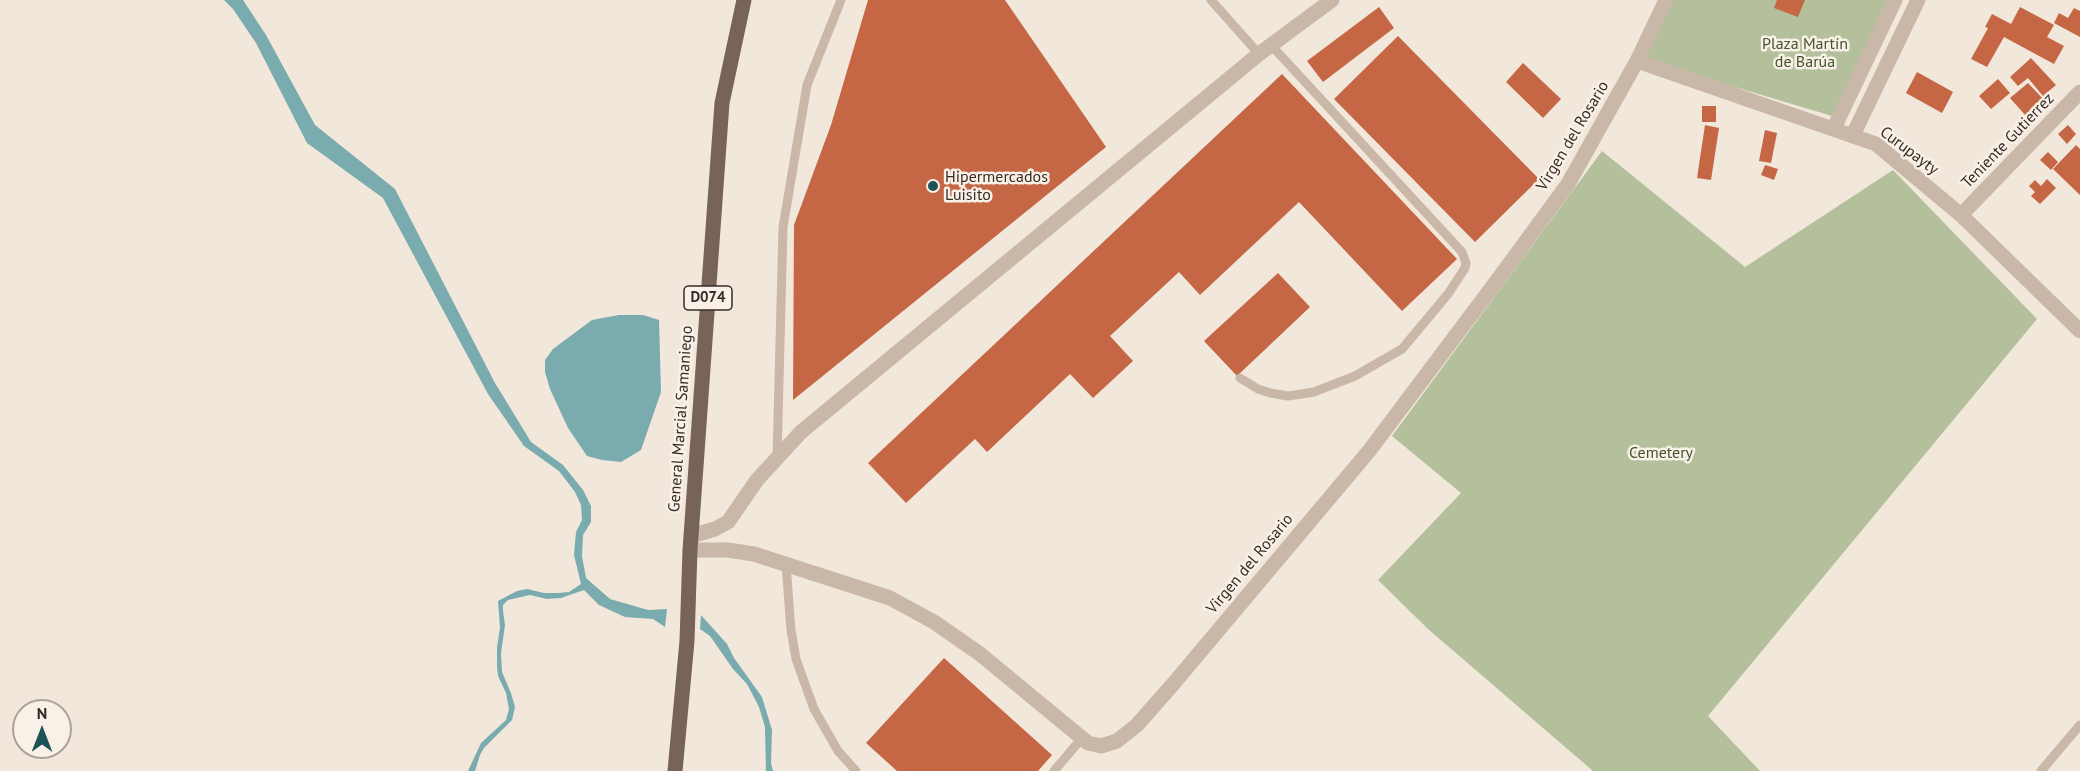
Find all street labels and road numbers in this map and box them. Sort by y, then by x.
street label: Virgen del Rosario [1533,78,1613,194]
street label: Teniente Gutierrez [1958,89,2058,193]
street label: Curupayty [1876,123,1942,179]
road number: D074 [684,286,732,310]
street label: General Marcial Samaniego [665,325,697,513]
street label: Virgen del Rosario [1203,510,1297,618]

